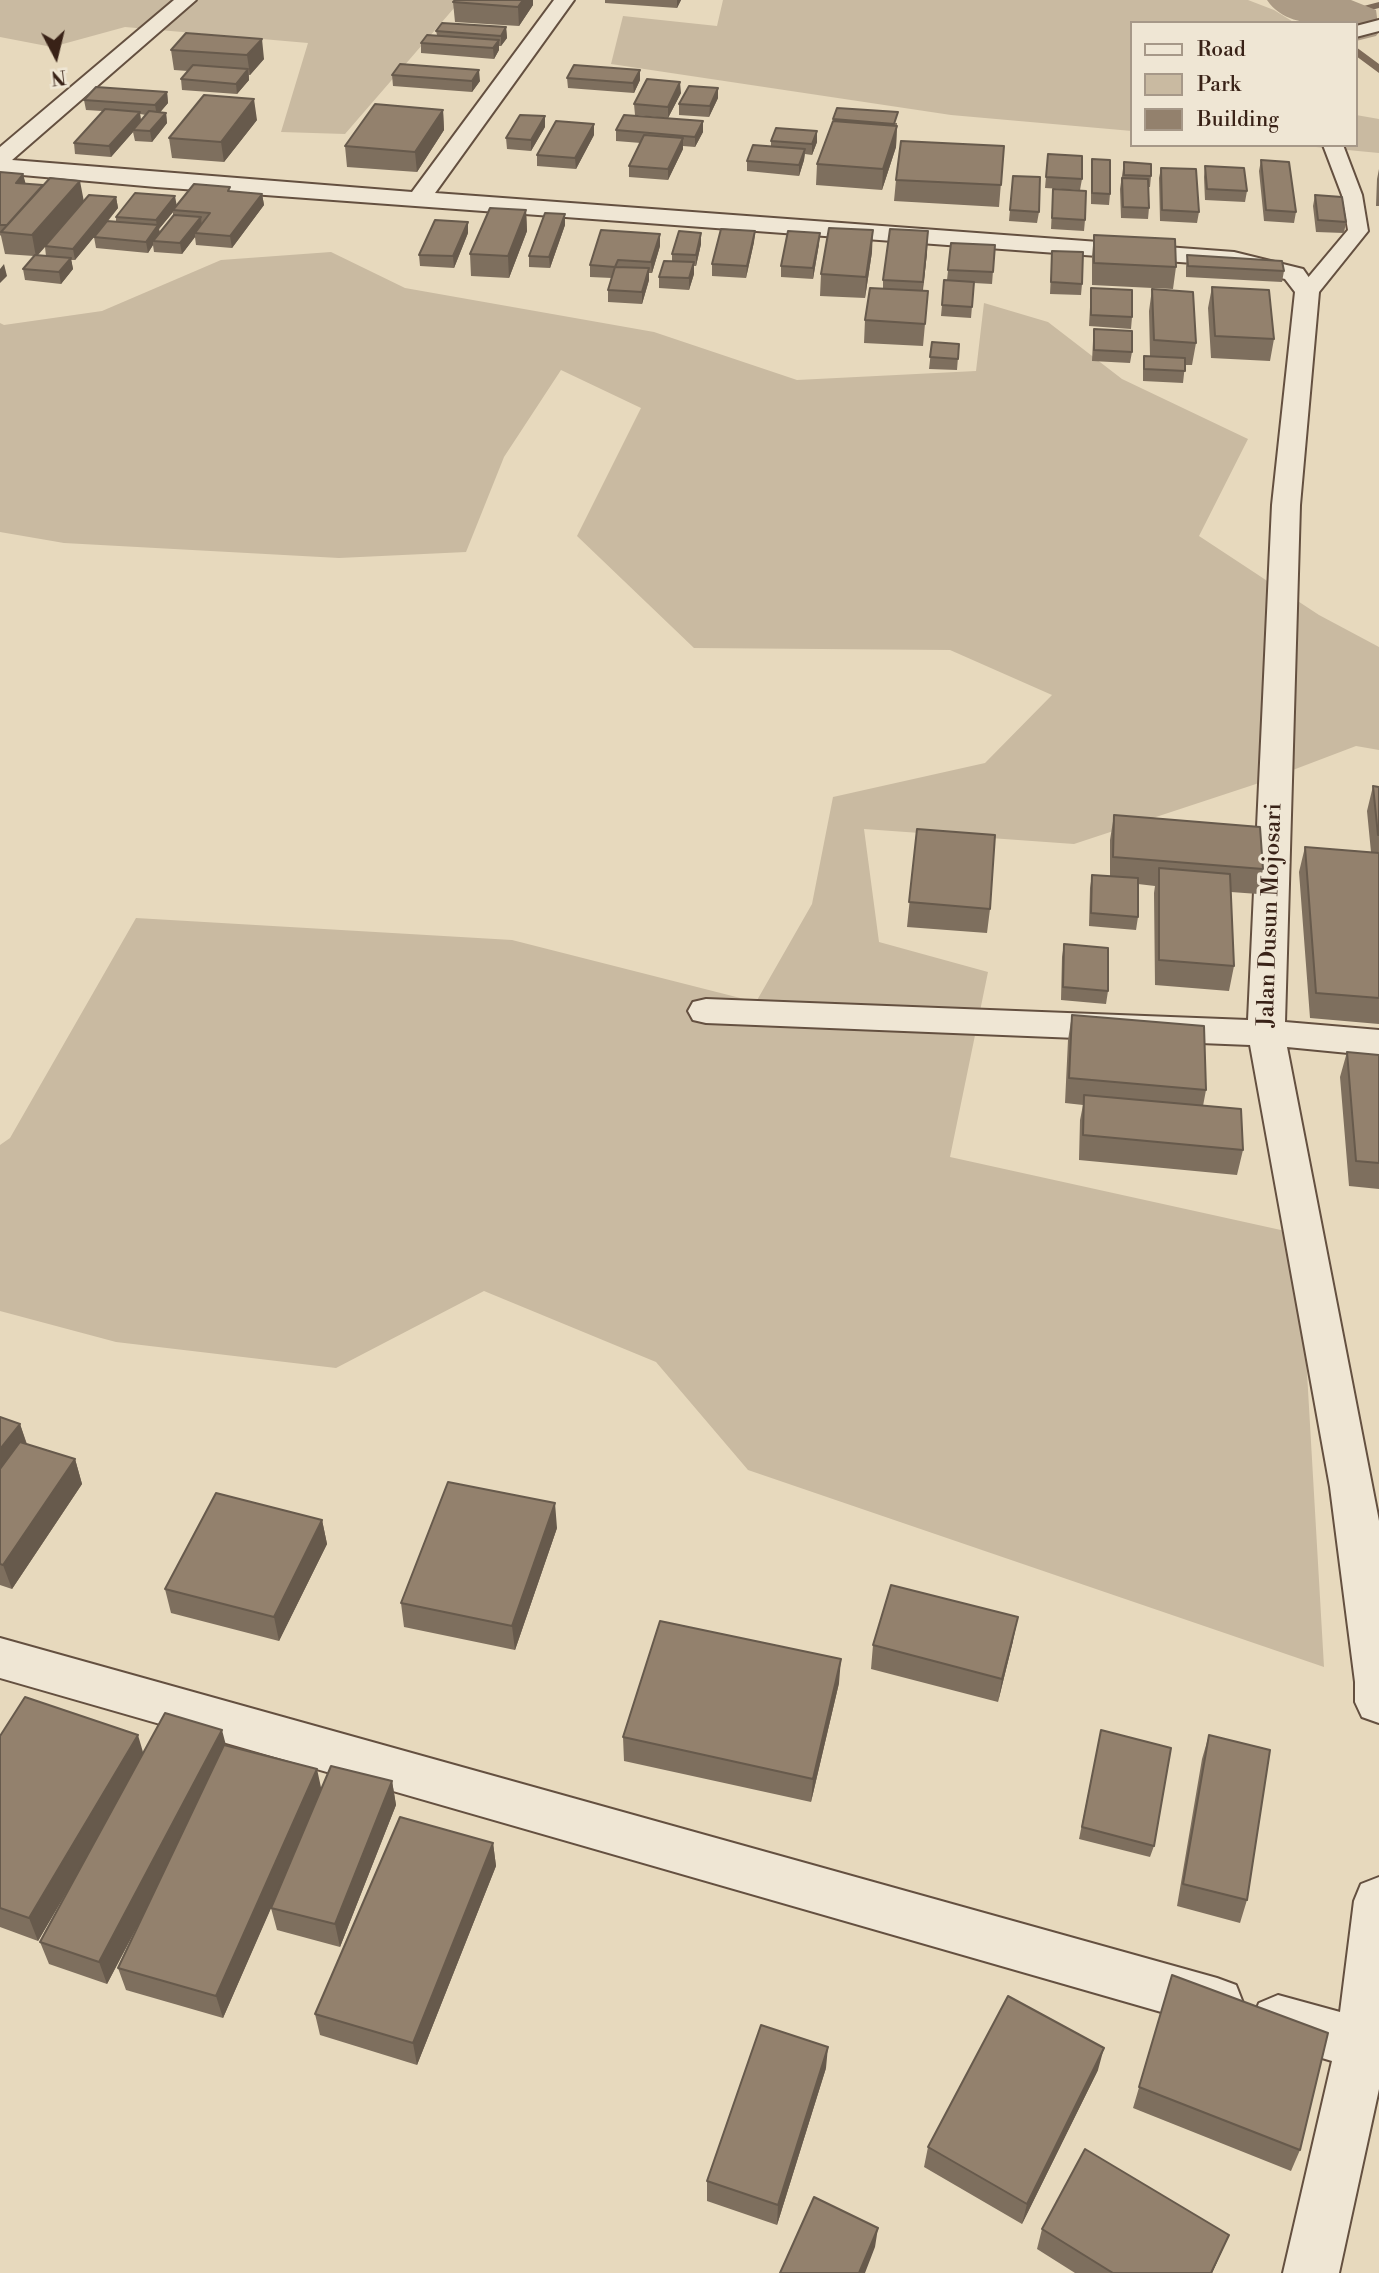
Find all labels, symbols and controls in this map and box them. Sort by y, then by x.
north arrow [21,21,91,91]
legend [1130,21,1358,147]
text: Road [1197,37,1246,63]
text: N [50,64,67,90]
text: Park [1197,72,1241,98]
text: Building [1197,107,1279,133]
street label: Jalan Dusun Mojosari [1253,802,1289,1028]

